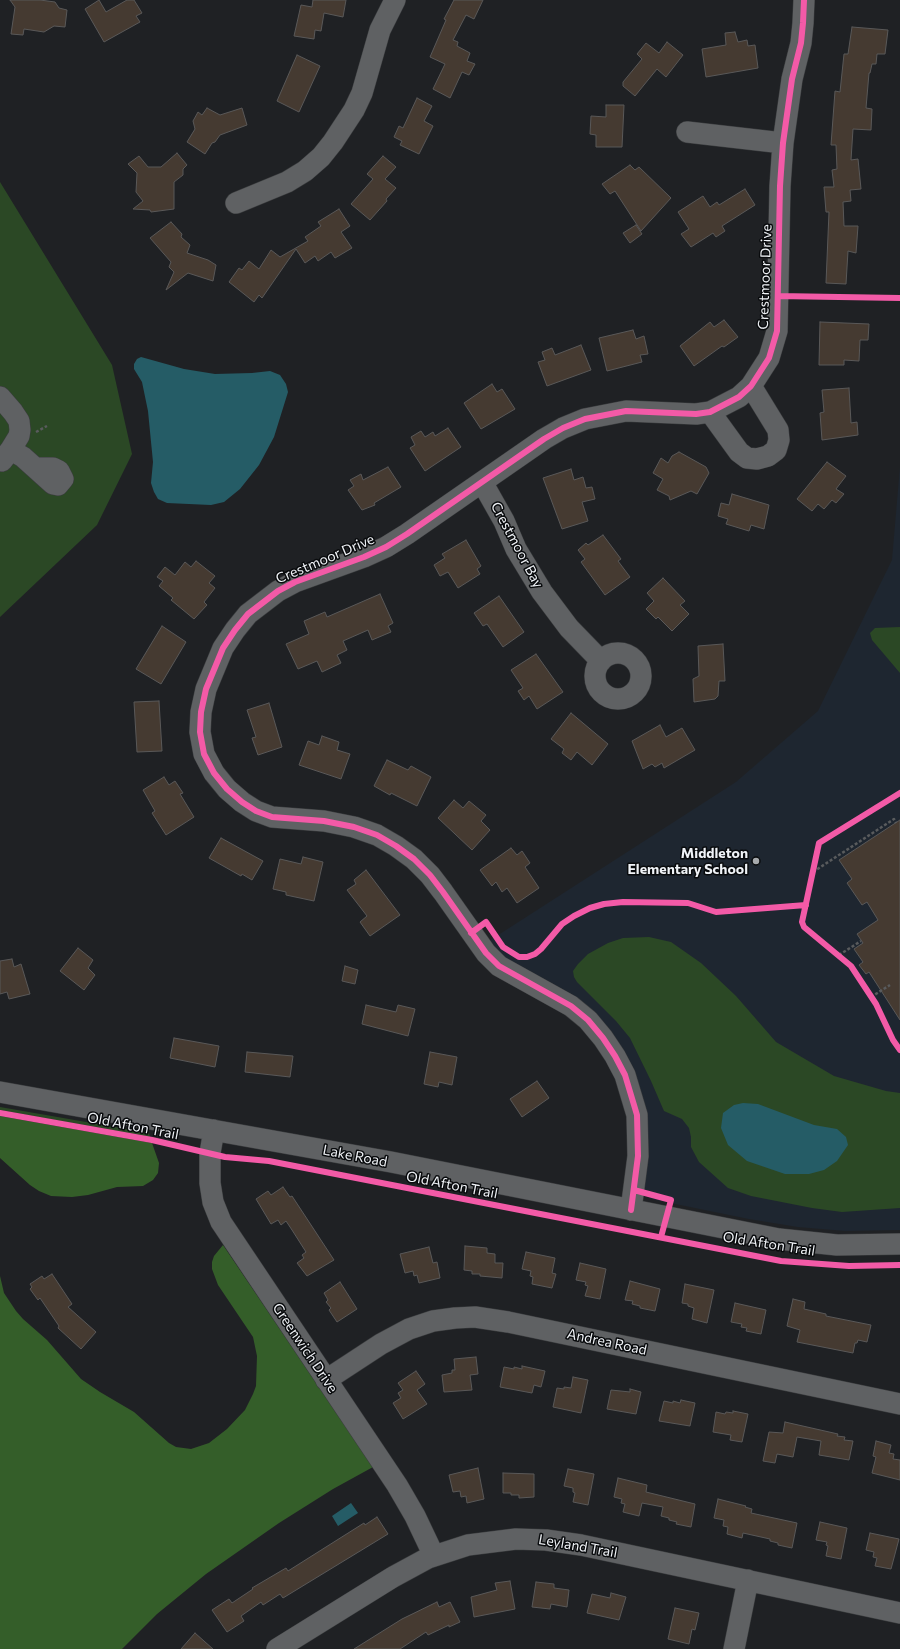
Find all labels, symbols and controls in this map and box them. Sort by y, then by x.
street label: Crestmoor Drive [755,224,775,330]
street label: Crestmoor Bay [487,499,547,591]
street label: Crestmoor Drive [273,531,377,587]
place label: Middleton Elementary School [628,845,748,878]
marker: Middleton Elementary School [751,856,761,866]
street label: Old Afton Trail [86,1109,180,1143]
street label: Lake Road [321,1142,389,1170]
street label: Old Afton Trail [405,1168,499,1202]
street label: Old Afton Trail [722,1228,816,1260]
street label: Greenwich Drive [269,1300,341,1396]
street label: Andrea Road [566,1325,648,1359]
street label: Leyland Trail [537,1531,619,1561]

